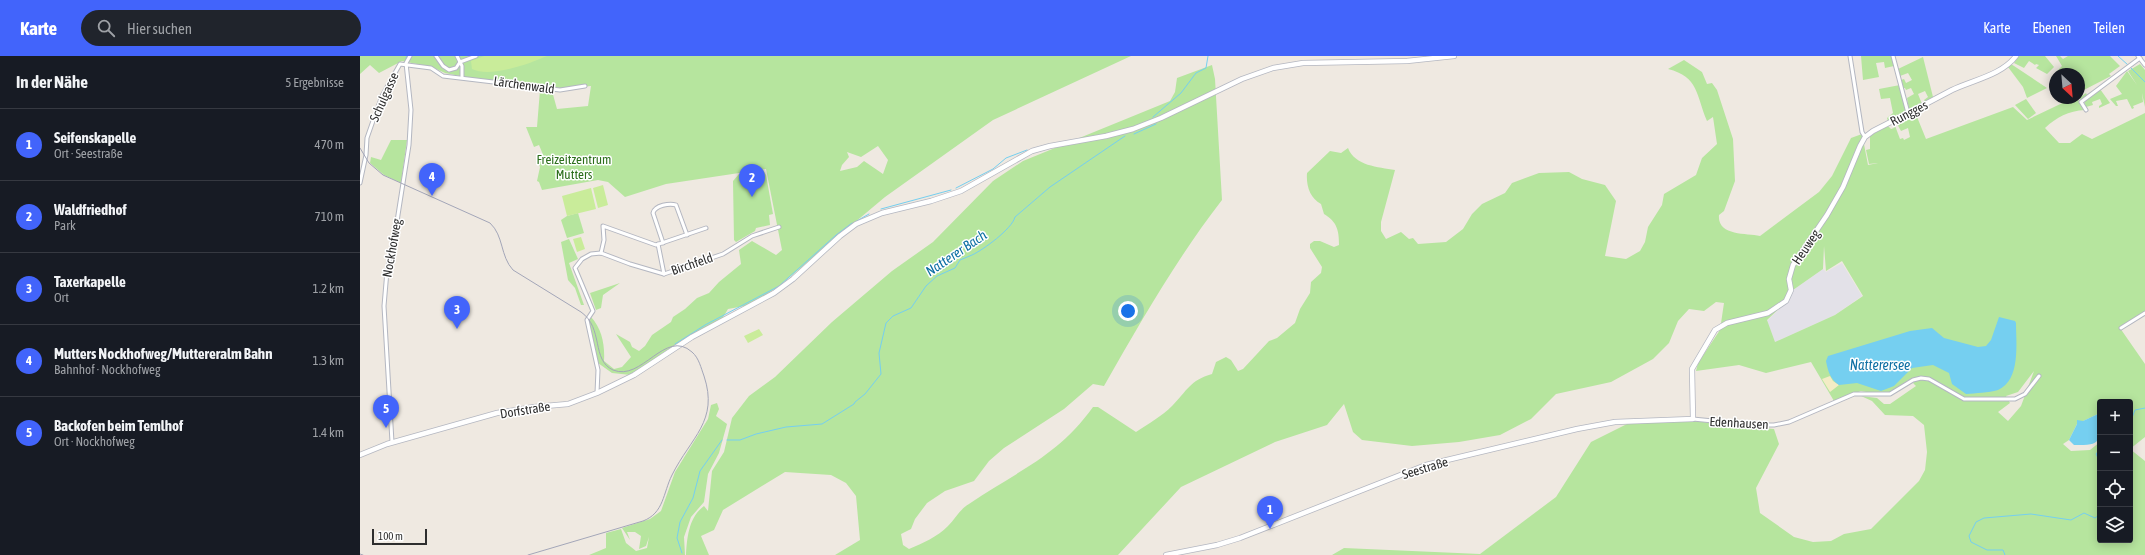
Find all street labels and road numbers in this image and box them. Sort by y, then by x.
street label: Schulgasse [366,70,402,124]
street label: Lärchenwald [493,73,555,97]
street label: Rungges [1888,97,1931,129]
street label: Nockhofweg [379,217,405,279]
street label: Heuweg [1789,226,1823,267]
street label: Birchfeld [669,250,715,278]
street label: Dorfstraße [499,399,551,421]
street label: Edenhausen [1709,414,1769,432]
street label: Seestraße [1400,454,1450,482]

